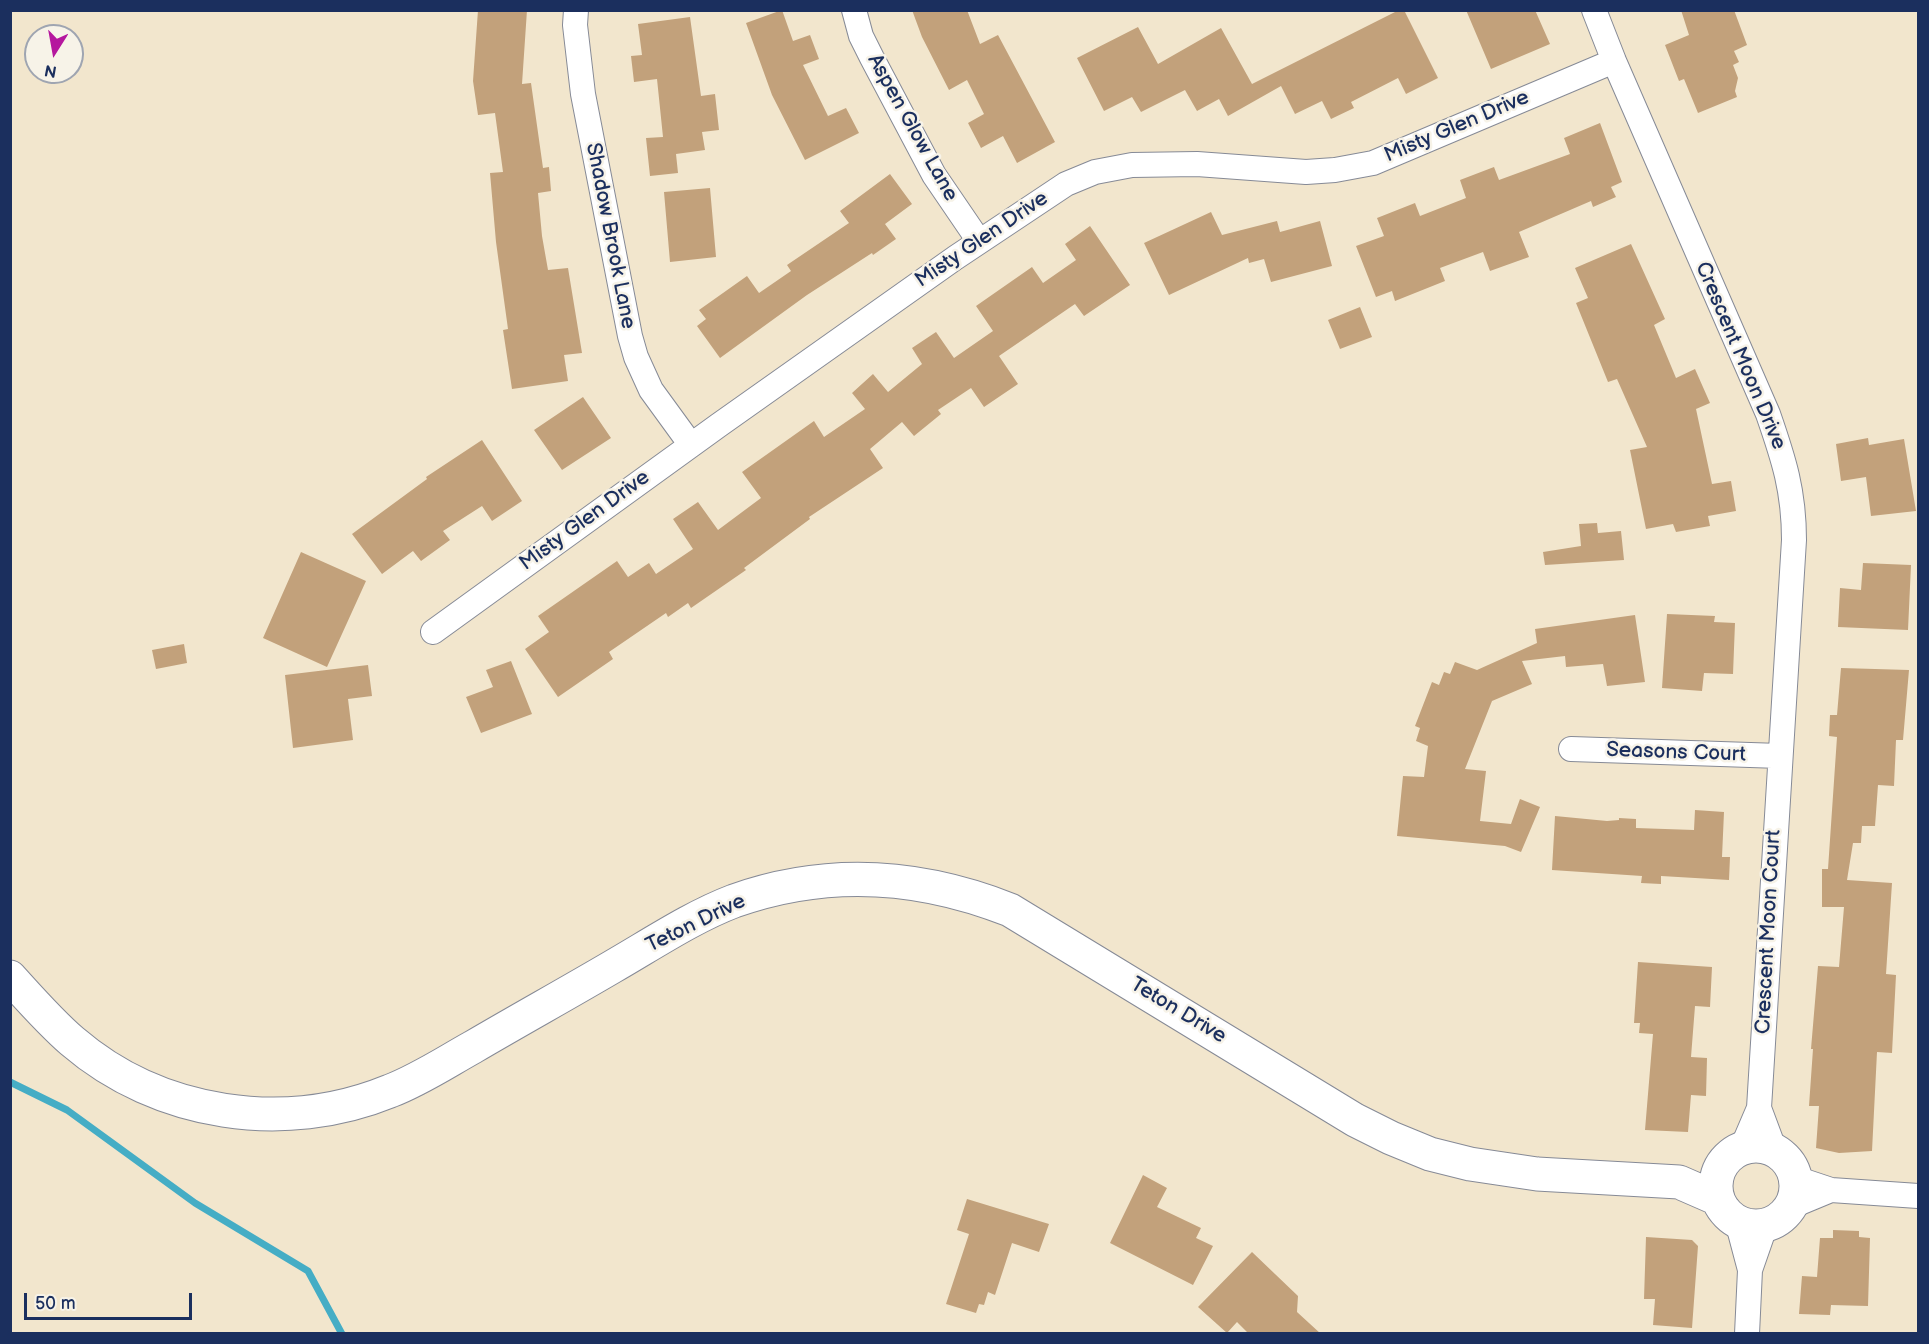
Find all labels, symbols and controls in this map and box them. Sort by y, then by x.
north arrow [24,24,84,84]
street label: Aspen Glow Lane [861,50,963,206]
text: N [43,60,59,81]
street label: Misty Glen Drive [1381,85,1533,169]
street label: Shadow Brook Lane [580,141,640,331]
street label: Misty Glen Drive [911,186,1053,294]
street label: Crescent Moon Drive [1689,258,1791,454]
street label: Misty Glen Drive [515,465,655,577]
street label: Seasons Court [1606,738,1746,768]
street label: Crescent Moon Court [1751,829,1787,1035]
street label: Teton Drive [642,889,750,959]
street label: Teton Drive [1125,973,1231,1049]
scale bar [27,1281,195,1319]
text: 50 m [35,1293,76,1314]

